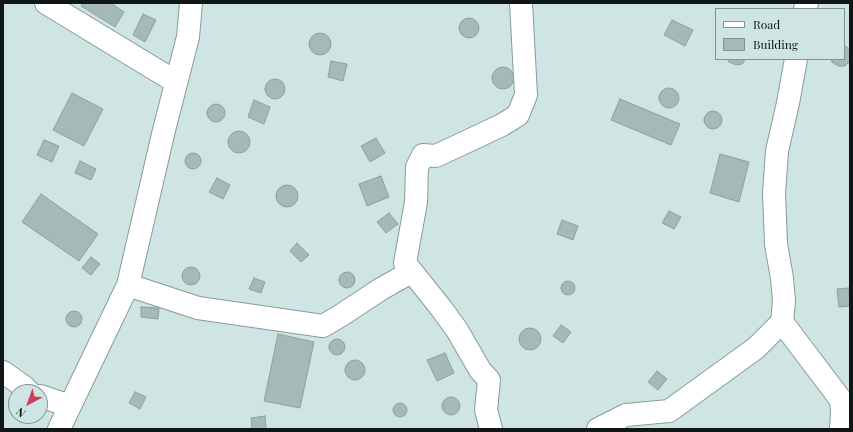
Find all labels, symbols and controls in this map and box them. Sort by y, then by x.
legend [715,8,845,60]
text: Road [753,16,780,32]
text: Building [753,36,798,52]
north arrow [8,384,48,424]
text: N [13,404,28,421]

